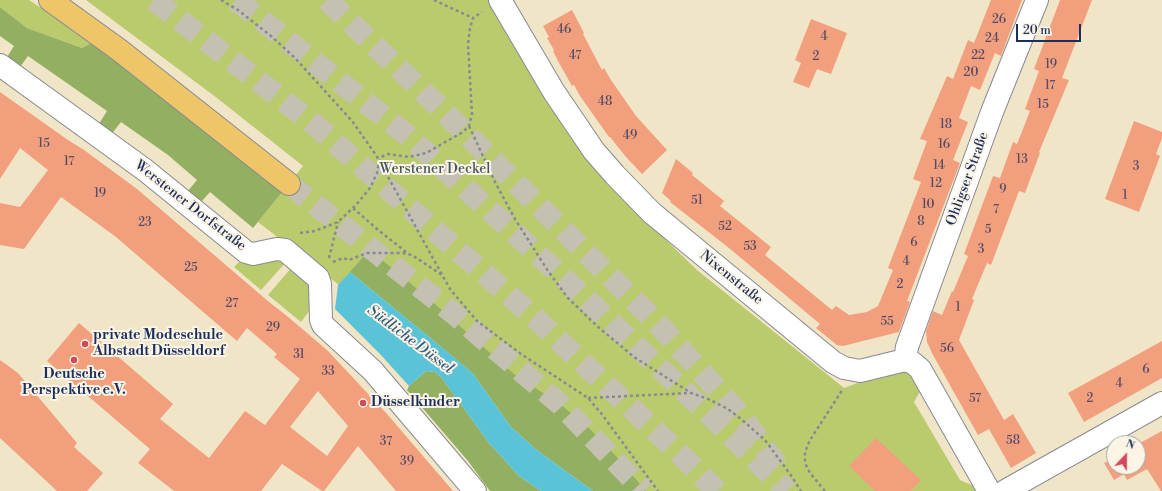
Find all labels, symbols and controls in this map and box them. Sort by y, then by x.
house number: 26 [992,13,1006,27]
scale bar [1018,16,1083,42]
house number: 46 [557,23,571,37]
text: 20 m [1023,23,1051,38]
house number: 4 [820,30,828,44]
house number: 24 [985,32,999,46]
house number: 47 [569,49,581,63]
house number: 22 [971,49,985,63]
house number: 2 [813,50,819,64]
house number: 19 [1045,58,1057,72]
house number: 20 [964,66,978,80]
house number: 17 [1045,79,1055,93]
house number: 48 [598,95,612,109]
house number: 15 [1037,98,1049,112]
house number: 18 [940,118,952,132]
house number: 49 [623,129,637,143]
street label: Ohligser Straße [943,130,993,228]
house number: 15 [38,137,50,151]
house number: 16 [938,138,950,152]
house number: 13 [1016,153,1028,167]
house number: 17 [64,155,74,169]
street label: Werstener Dorfstraße [131,157,249,255]
house number: 14 [933,159,945,173]
house number: 3 [1133,160,1139,174]
park label: Werstener Deckel [380,162,490,178]
house number: 12 [930,177,942,191]
house number: 9 [999,183,1007,197]
house number: 19 [94,187,106,201]
house number: 1 [1122,189,1128,203]
house number: 51 [691,194,703,208]
house number: 10 [922,198,934,212]
house number: 7 [993,203,999,217]
house number: 8 [917,215,925,229]
house number: 23 [138,216,152,230]
house number: 52 [718,220,732,234]
house number: 5 [985,223,991,237]
house number: 6 [910,236,918,250]
house number: 53 [743,240,757,254]
house number: 3 [978,243,984,257]
street label: Nixenstraße [696,247,766,309]
house number: 4 [902,255,910,269]
house number: 25 [184,261,198,275]
house number: 2 [897,278,903,292]
house number: 27 [226,297,238,311]
house number: 1 [955,301,961,315]
water label: Südliche Düssel [363,302,457,378]
house number: 55 [880,315,894,329]
house number: 29 [266,321,280,335]
place label: private Modeschule Albstadt Düsseldorf [93,328,225,360]
marker: private Modeschule Albstadt Düsseldorf [80,339,90,349]
house number: 56 [940,342,954,356]
house number: 31 [293,348,305,362]
marker: Deutsche Perspektive e.V. [69,355,79,365]
house number: 6 [1142,363,1150,377]
house number: 33 [321,365,335,379]
place label: Deutsche Perspektive e.V. [22,367,126,400]
house number: 4 [1115,377,1123,391]
house number: 57 [969,392,981,406]
house number: 2 [1087,392,1093,406]
place label: Düsselkinder [371,395,460,411]
marker: Düsselkinder [358,398,368,408]
house number: 58 [1006,434,1020,448]
house number: 37 [380,435,392,449]
north arrow [1106,435,1146,475]
text: N [1123,437,1137,453]
house number: 39 [400,455,414,469]

